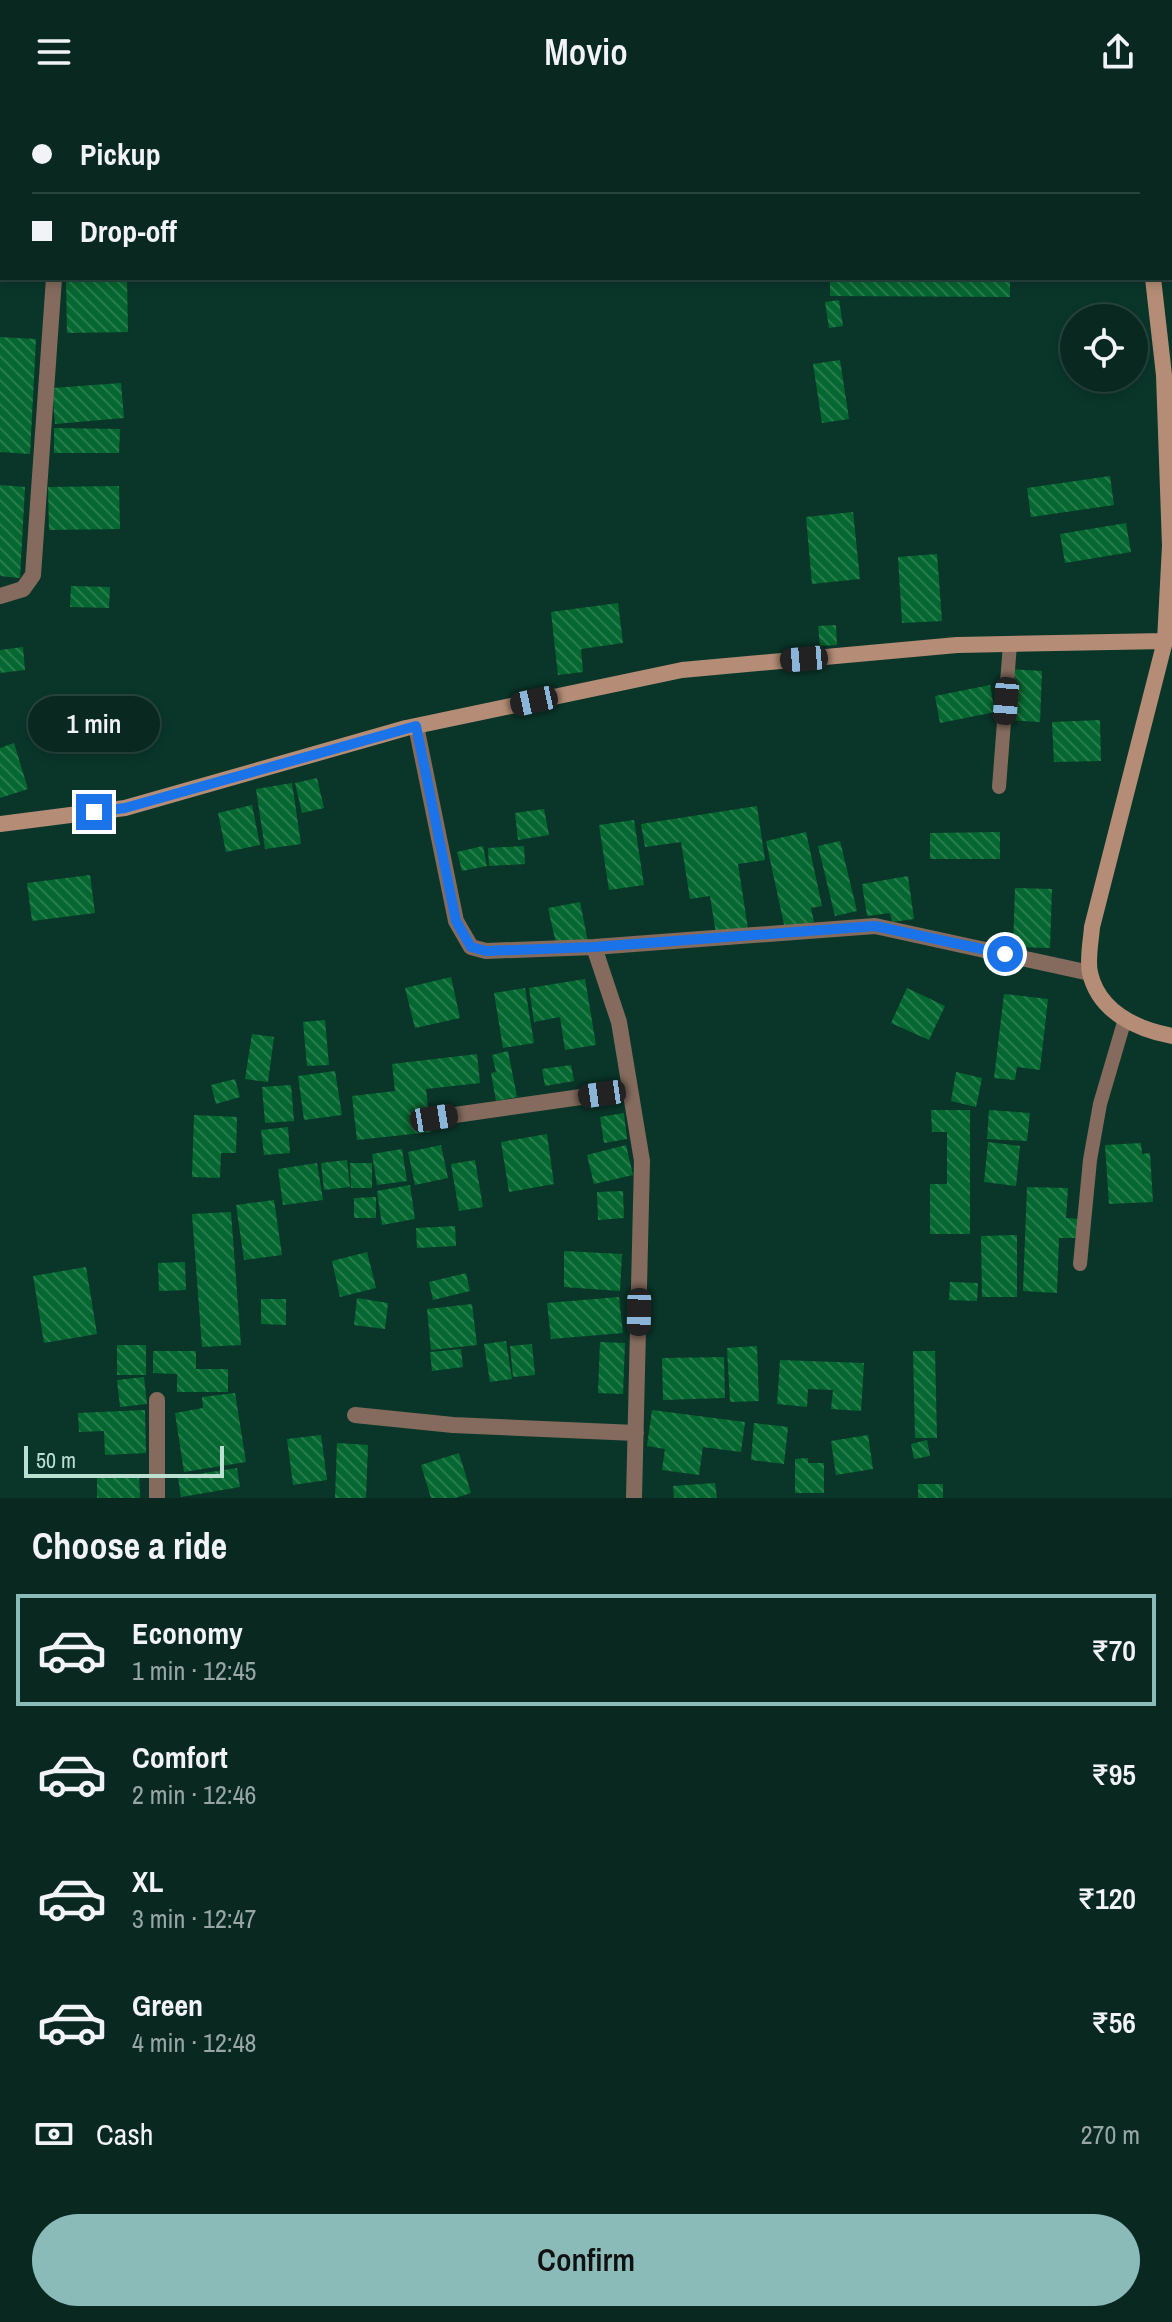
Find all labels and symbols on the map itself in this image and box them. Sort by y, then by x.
car [779,645,829,673]
car [992,676,1020,726]
car [508,684,560,718]
callout: 1 min [28,696,160,752]
route end [76,794,112,830]
route start [987,936,1023,972]
car [577,1079,627,1109]
car [408,1102,460,1134]
car [627,1288,651,1336]
scale bar [24,1442,224,1478]

